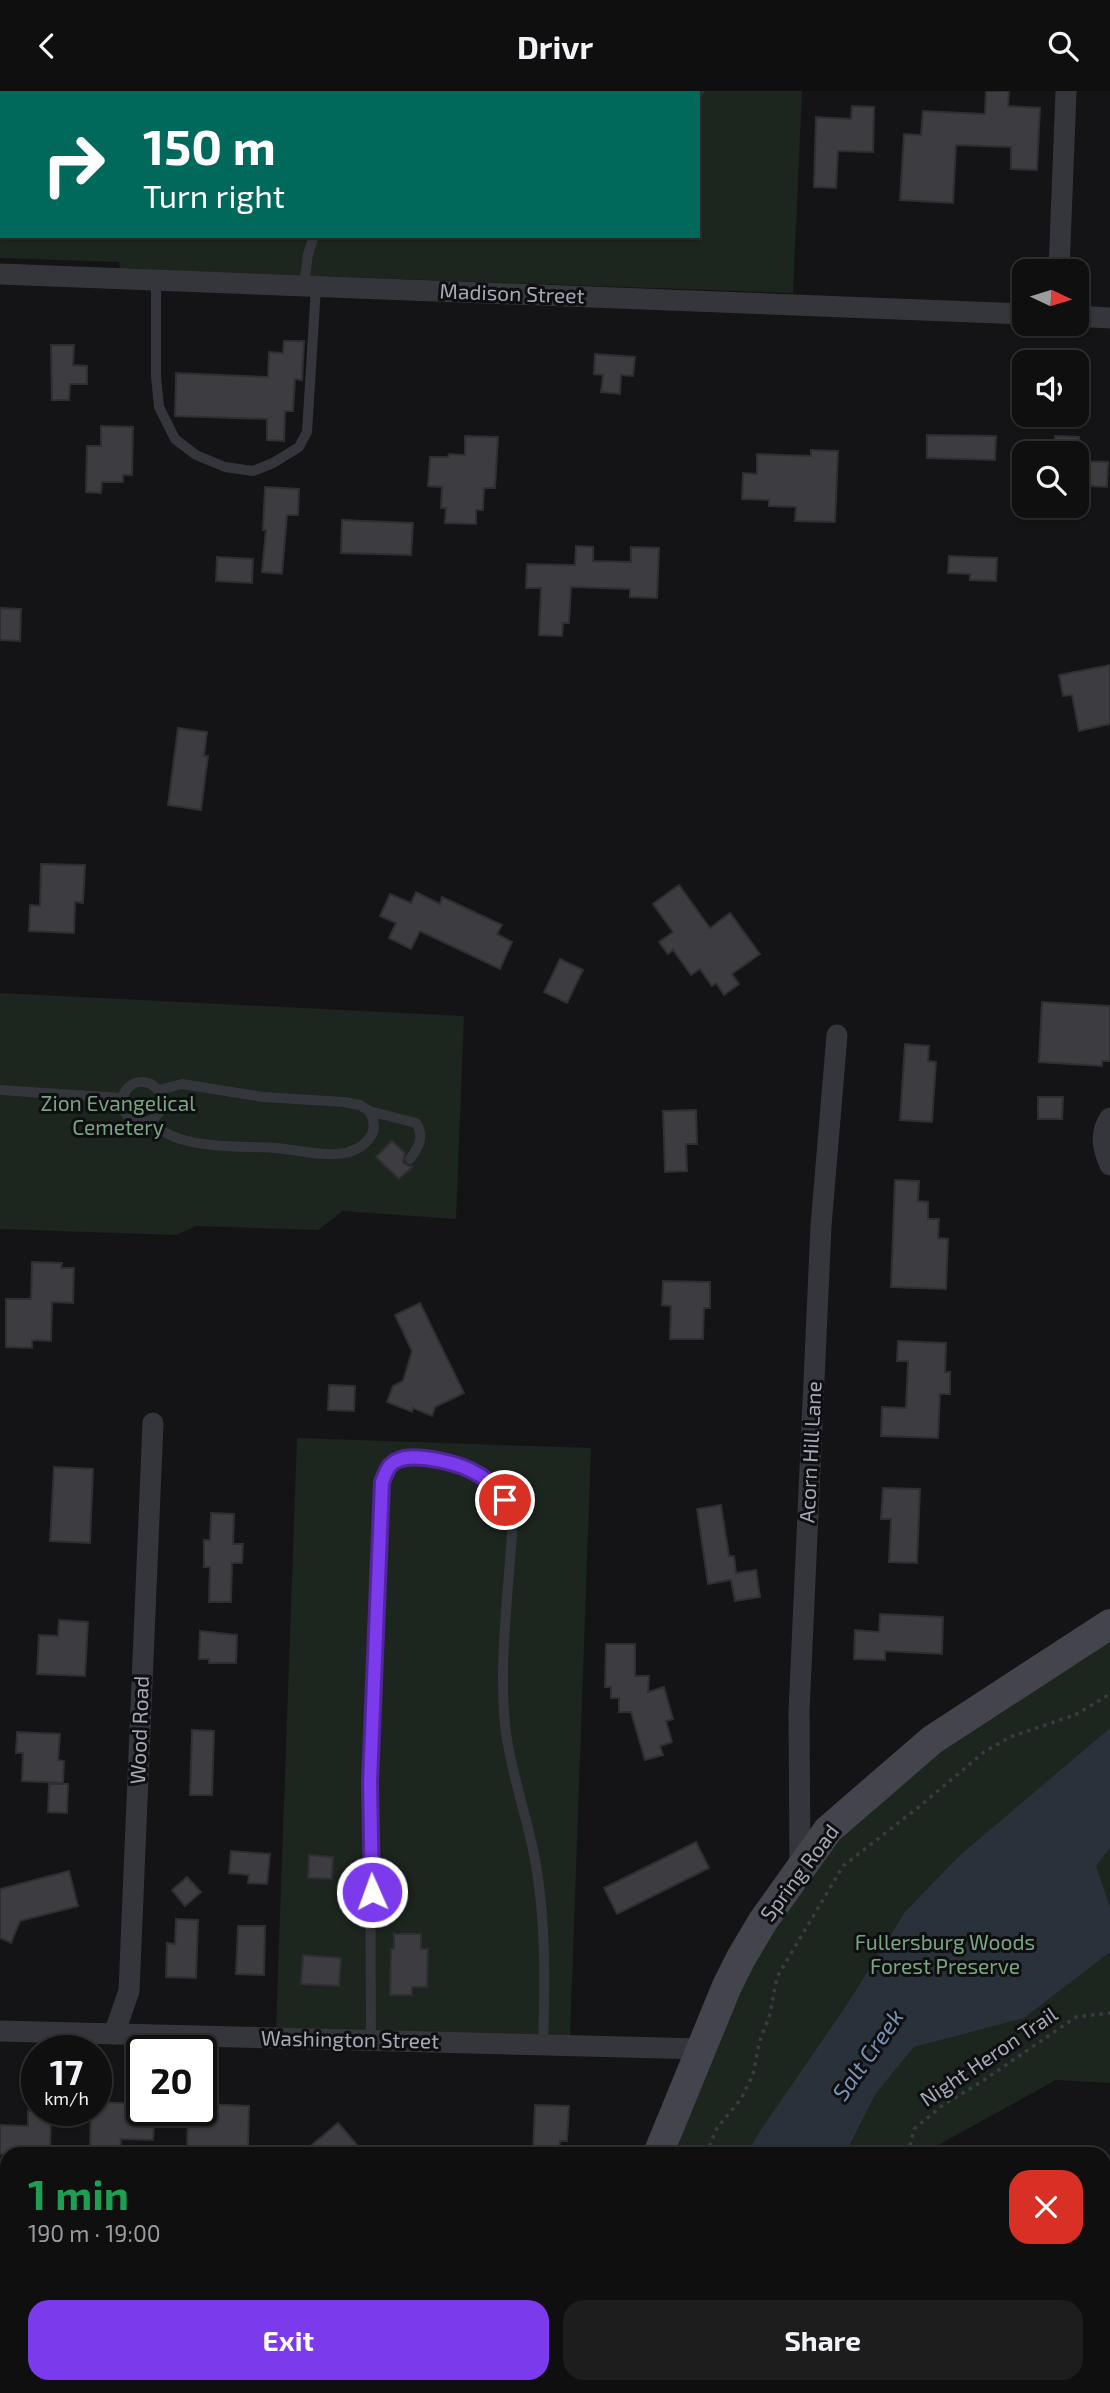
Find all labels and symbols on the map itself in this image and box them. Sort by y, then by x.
north arrow [1012,259,1088,336]
street label: Madison Street [439,277,585,308]
park label: Zion Evangelical Cemetery [41,1090,196,1139]
street label: Acorn Hill Lane [793,1380,826,1524]
pin [475,1470,535,1530]
street label: Wood Road [124,1675,153,1785]
street label: Spring Road [754,1819,843,1925]
position arrow [335,1855,409,1929]
park label: Fullersburg Woods Forest Preserve [855,1929,1035,1978]
street label: Night Heron Trail [915,2000,1062,2111]
water label: Salt Creek [826,2003,909,2105]
street label: Washington Street [261,2024,439,2053]
speed limit sign: 20 [126,2035,217,2126]

